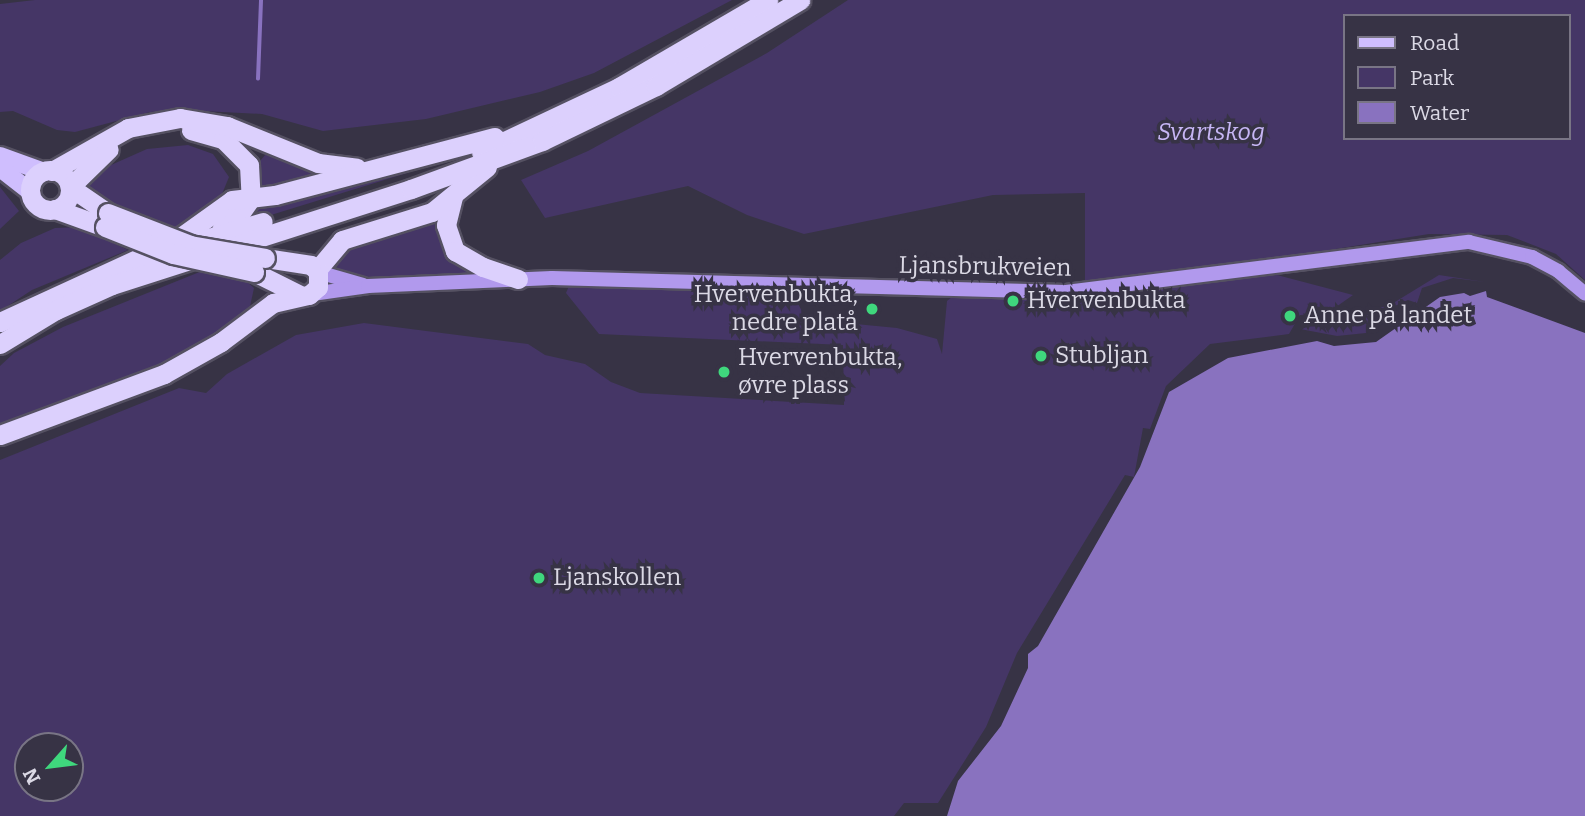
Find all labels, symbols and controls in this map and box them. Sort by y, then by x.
legend [1344,14,1571,140]
text: Road [1410,30,1459,56]
text: Park [1410,65,1454,91]
text: Water [1410,100,1469,126]
park label: Svartskog [1157,119,1265,147]
street label: Ljansbrukveien [898,251,1072,283]
place label: Hvervenbukta, nedre platå [694,281,858,337]
place label: Hvervenbukta [1027,287,1186,315]
marker: Hvervenbukta [1005,293,1021,309]
marker: Hvervenbukta, nedre platå [864,301,880,317]
place label: Anne på landet [1304,302,1472,330]
marker: Anne på landet [1282,308,1298,324]
place label: Stubljan [1055,342,1148,370]
place label: Hvervenbukta, øvre plass [738,344,902,400]
marker: Stubljan [1033,348,1049,364]
marker: Hvervenbukta, øvre plass [716,364,732,380]
place label: Ljanskollen [553,564,681,592]
marker: Ljanskollen [531,570,547,586]
north arrow [14,732,84,802]
text: N [18,764,45,788]

